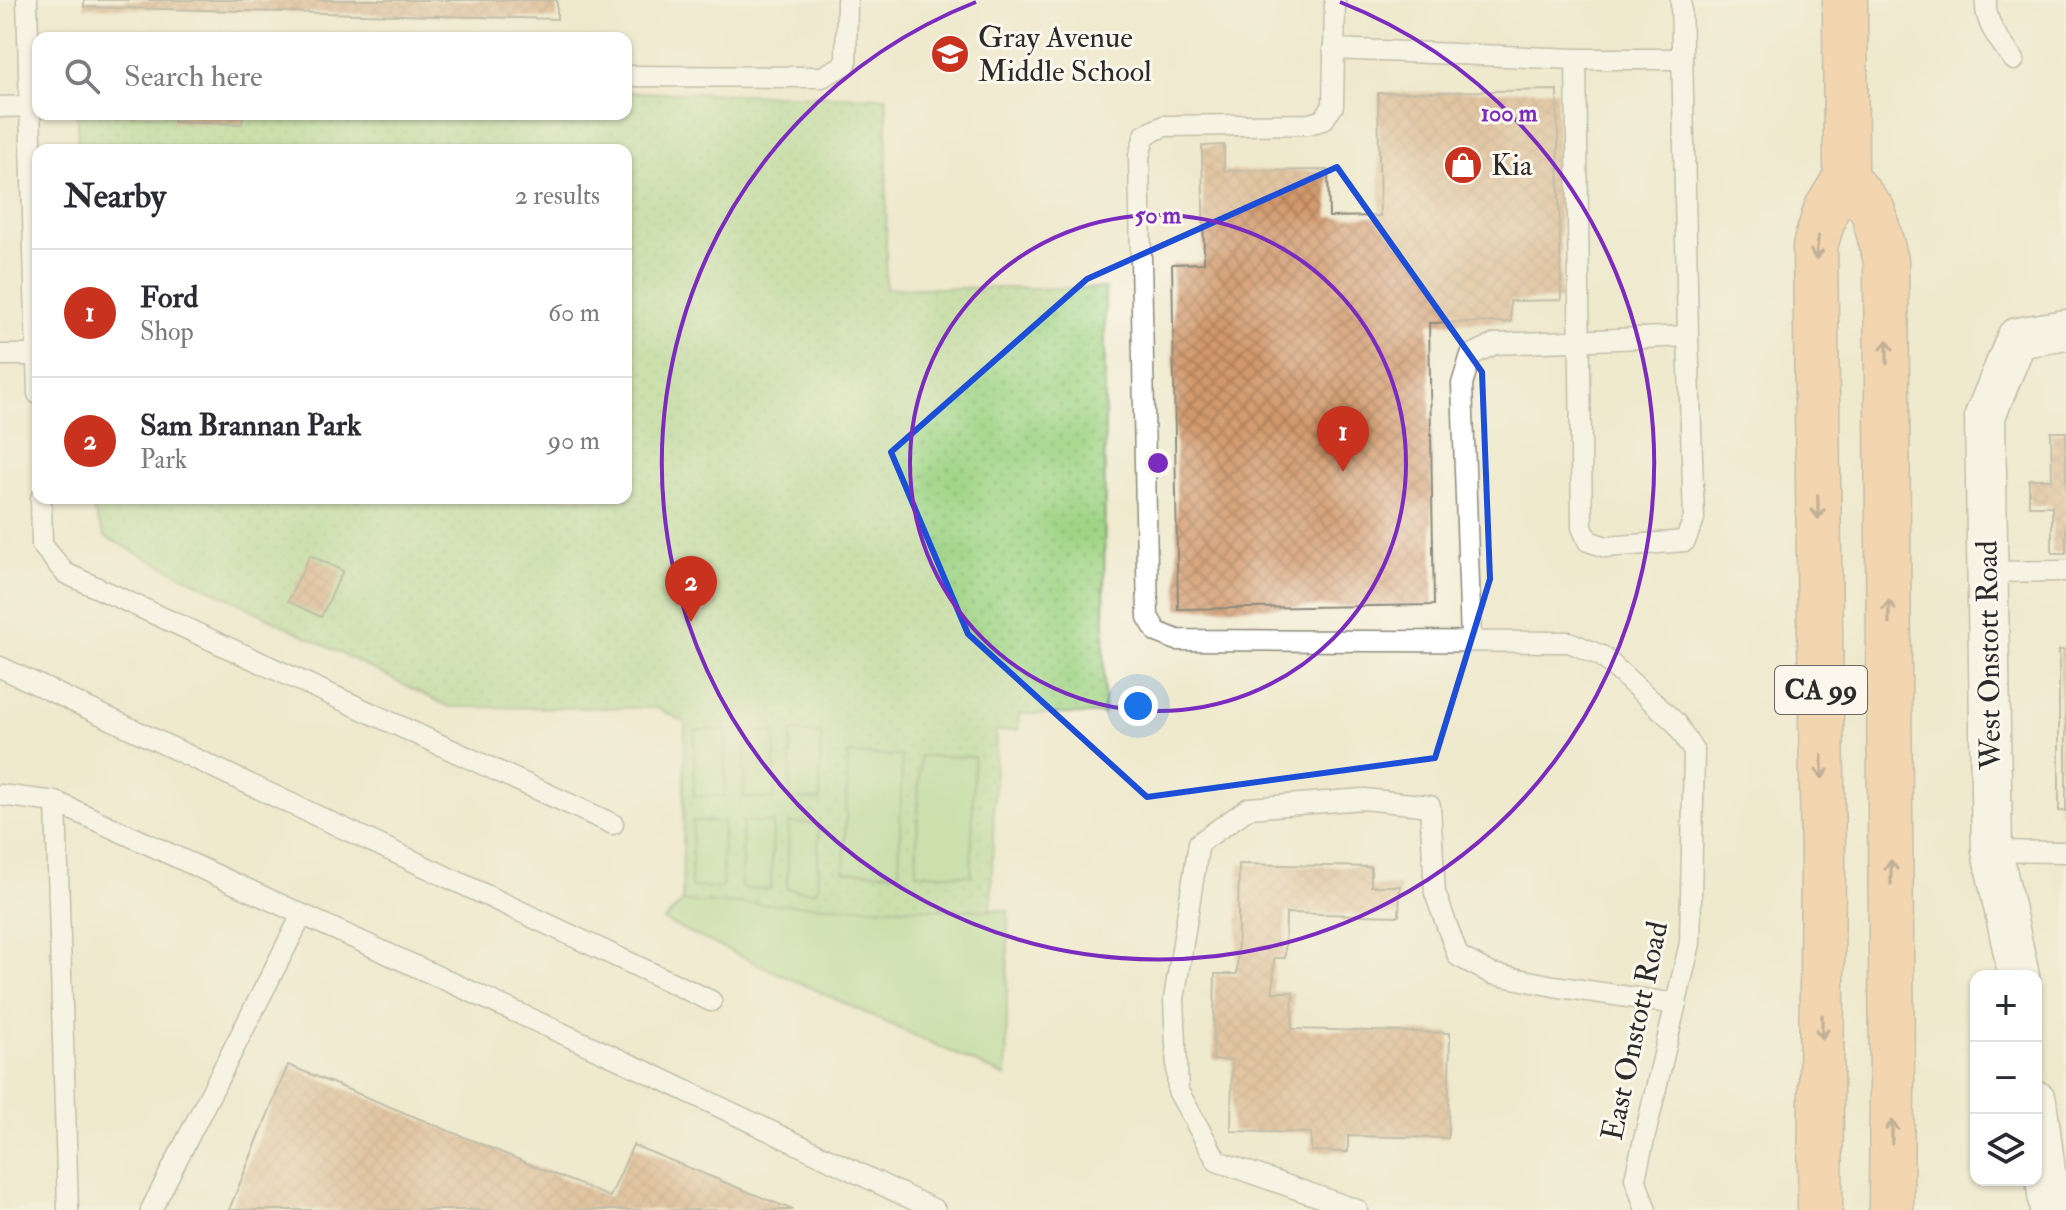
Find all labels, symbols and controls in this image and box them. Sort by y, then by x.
place label: Gray Avenue Middle School [978,19,1152,90]
search box [32,32,632,120]
school or university icon: Gray Avenue Middle School [929,33,971,75]
icon: search [60,54,104,98]
text: Search here [124,58,263,95]
text: 100 m [1481,98,1538,129]
shop icon: Kia [1442,144,1484,186]
place label: Kia [1491,147,1533,184]
text: Nearby [64,175,166,218]
text: 2 results [515,180,600,212]
text: 50 m [1135,200,1182,231]
one-way arrow [1809,234,1824,260]
text: Ford [140,279,198,316]
text: 1 [85,297,95,329]
text: 60 m [548,297,600,329]
text: Shop [140,316,194,348]
one-way arrow [1879,339,1895,366]
pin: 1 [1317,406,1369,472]
text: Sam Brannan Park [140,407,361,444]
text: 2 [83,425,97,457]
text: 90 m [548,425,600,457]
text: Park [140,444,187,476]
centre of rings [1144,449,1172,477]
one-way arrow [1810,493,1826,520]
street label: West Onstott Road [1968,540,2010,771]
pin: 2 [665,556,717,622]
one-way arrow [1881,599,1897,626]
road number: CA 99 [1775,666,1867,714]
your location [1118,686,1158,726]
one-way arrow [1814,753,1829,780]
one-way arrow [1883,859,1899,886]
street label: East Onstott Road [1594,918,1676,1144]
map controls [1970,970,2042,1186]
button: + [1970,970,2042,1042]
one-way arrow [1814,1013,1830,1040]
button: − [1970,1042,2042,1114]
button: layers [1970,1114,2042,1186]
one-way arrow [1884,1119,1899,1146]

